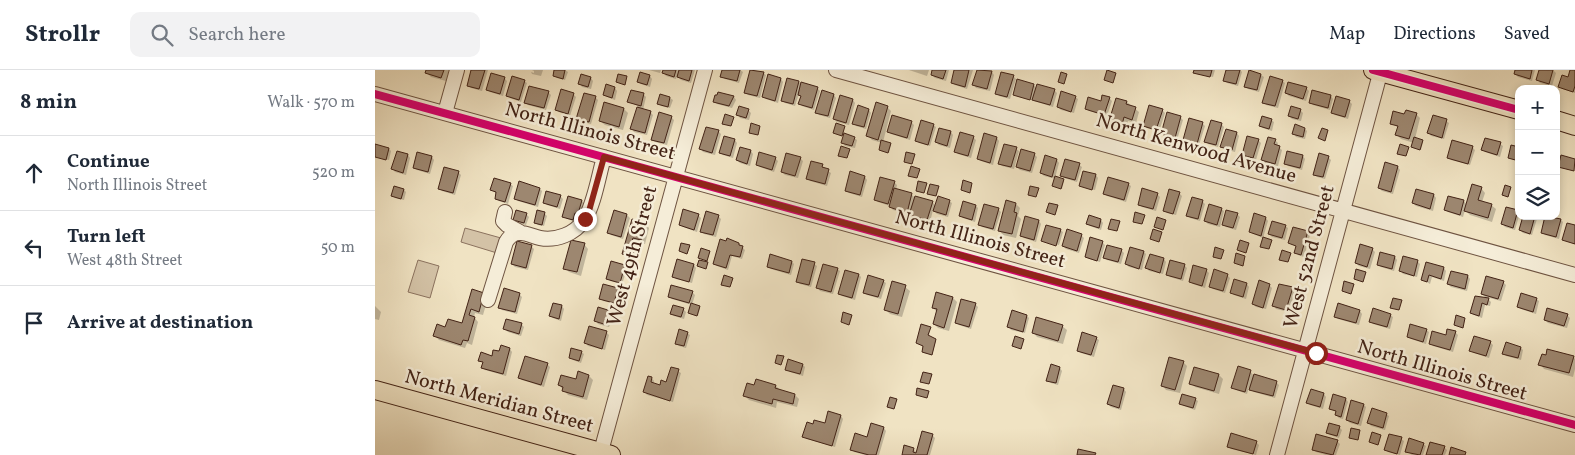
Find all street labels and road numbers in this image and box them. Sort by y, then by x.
street label: North Illinois Street [502,96,678,168]
street label: North Kenwood Avenue [1092,107,1300,191]
street label: West 52nd Street [1277,182,1343,332]
street label: West 49th Street [601,183,665,329]
street label: North Illinois Street [892,204,1068,276]
street label: North Illinois Street [1354,333,1530,409]
street label: North Meridian Street [401,363,597,441]

